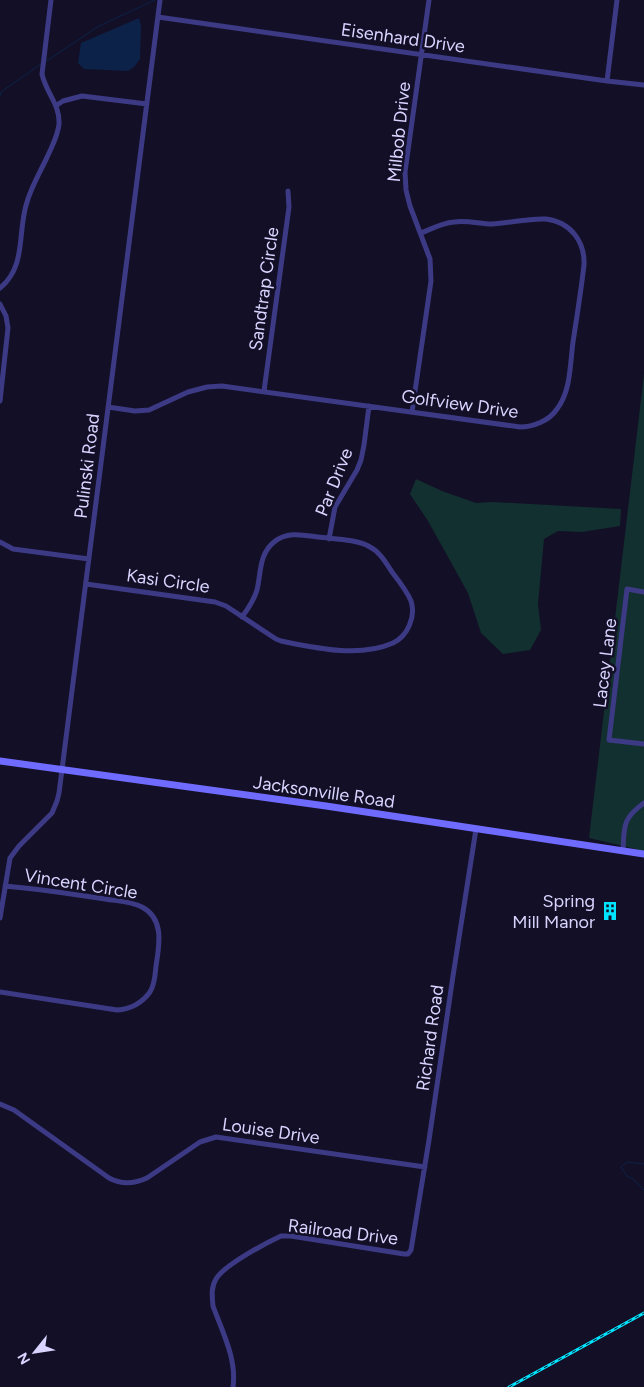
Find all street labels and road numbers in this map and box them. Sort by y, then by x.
street label: Eisenhard Drive [340,18,467,58]
street label: Milbob Drive [383,80,415,183]
street label: Sandtrap Circle [244,226,284,352]
street label: Golfview Drive [400,385,520,423]
street label: Pulinski Road [70,412,104,520]
street label: Par Drive [310,445,358,519]
street label: Kasi Circle [125,564,211,598]
street label: Lacey Lane [589,617,621,709]
street label: Jacksonville Road [252,771,396,813]
street label: Vincent Circle [23,864,139,904]
street label: Richard Road [412,984,448,1092]
street label: Louise Drive [221,1113,321,1149]
street label: Railroad Drive [287,1214,400,1250]

